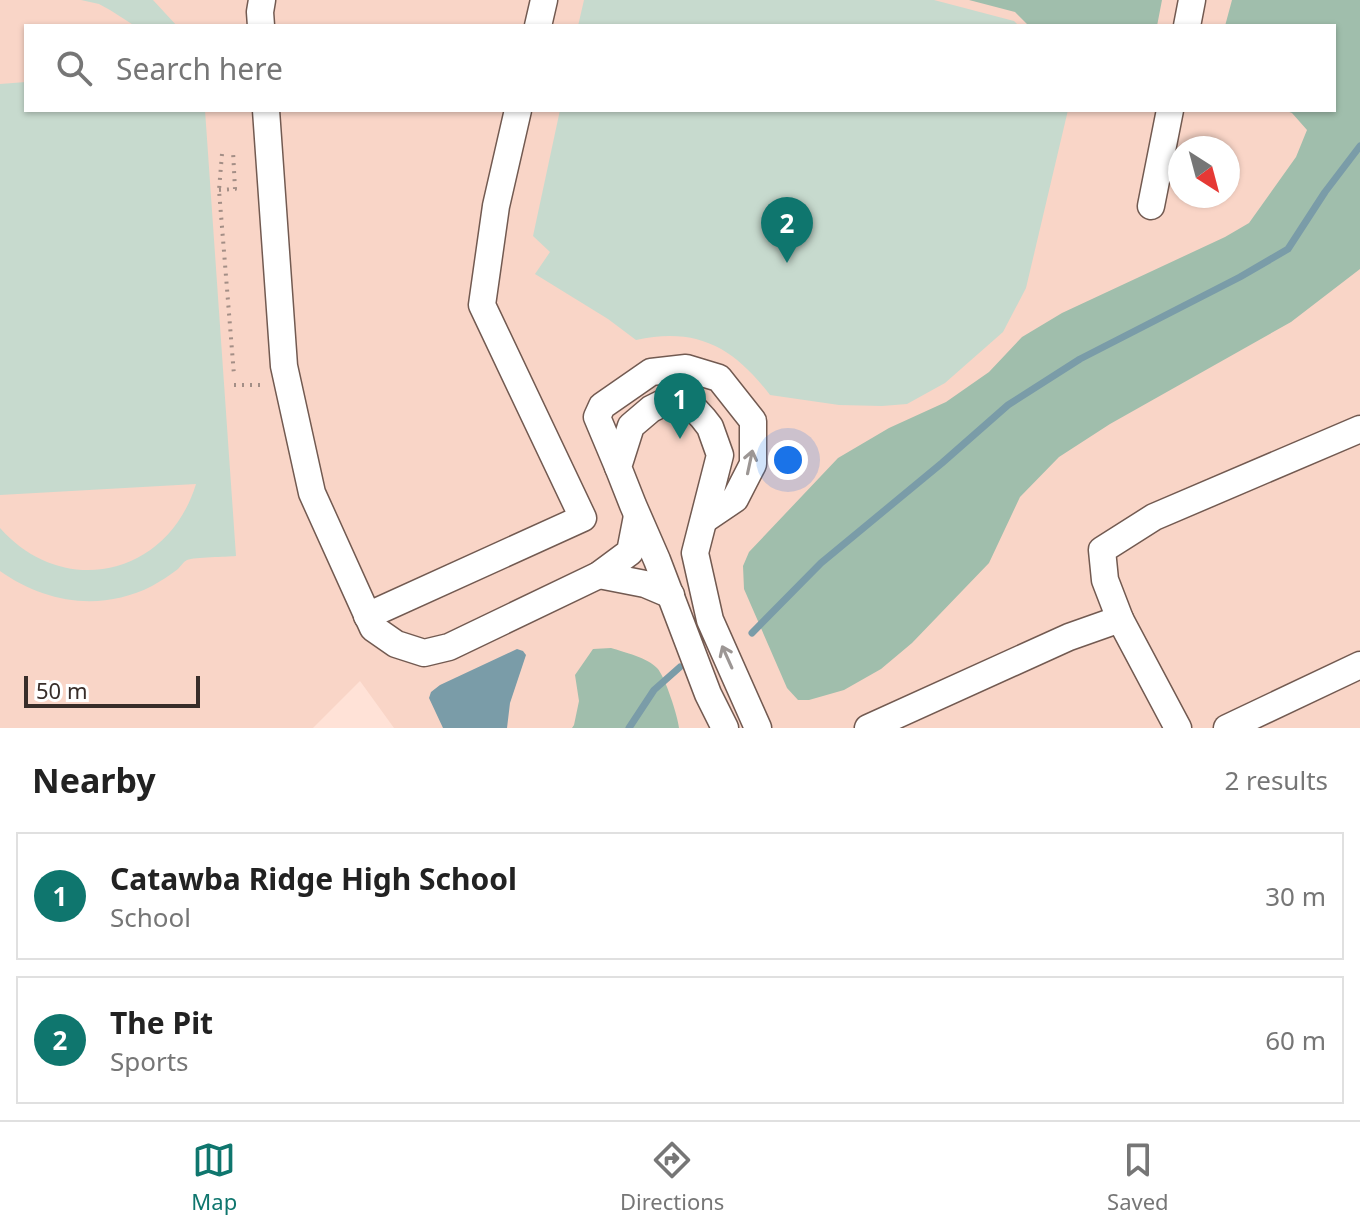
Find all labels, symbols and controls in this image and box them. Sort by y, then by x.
search box [24,24,1336,112]
icon: search [52,46,96,90]
text: Search here [116,48,283,89]
north arrow [1168,136,1240,208]
pin: 2 [761,197,813,263]
pin: 1 [654,373,706,439]
your location [768,440,808,480]
one-way arrow [743,450,758,476]
one-way arrow [718,645,733,669]
scale bar [24,672,200,708]
text: 50 m [36,675,87,705]
text: Nearby [32,757,156,803]
text: 2 results [1224,762,1328,798]
text: Catawba Ridge High School [110,858,517,899]
text: 1 [53,878,67,914]
text: 30 m [1265,878,1326,914]
text: School [110,899,191,935]
text: The Pit [110,1002,213,1043]
text: 2 [53,1022,67,1058]
text: 60 m [1265,1022,1326,1058]
text: Sports [110,1043,189,1079]
tab: Map [191,1138,237,1216]
tab: Directions [620,1138,724,1216]
tab: Saved [1107,1138,1169,1216]

